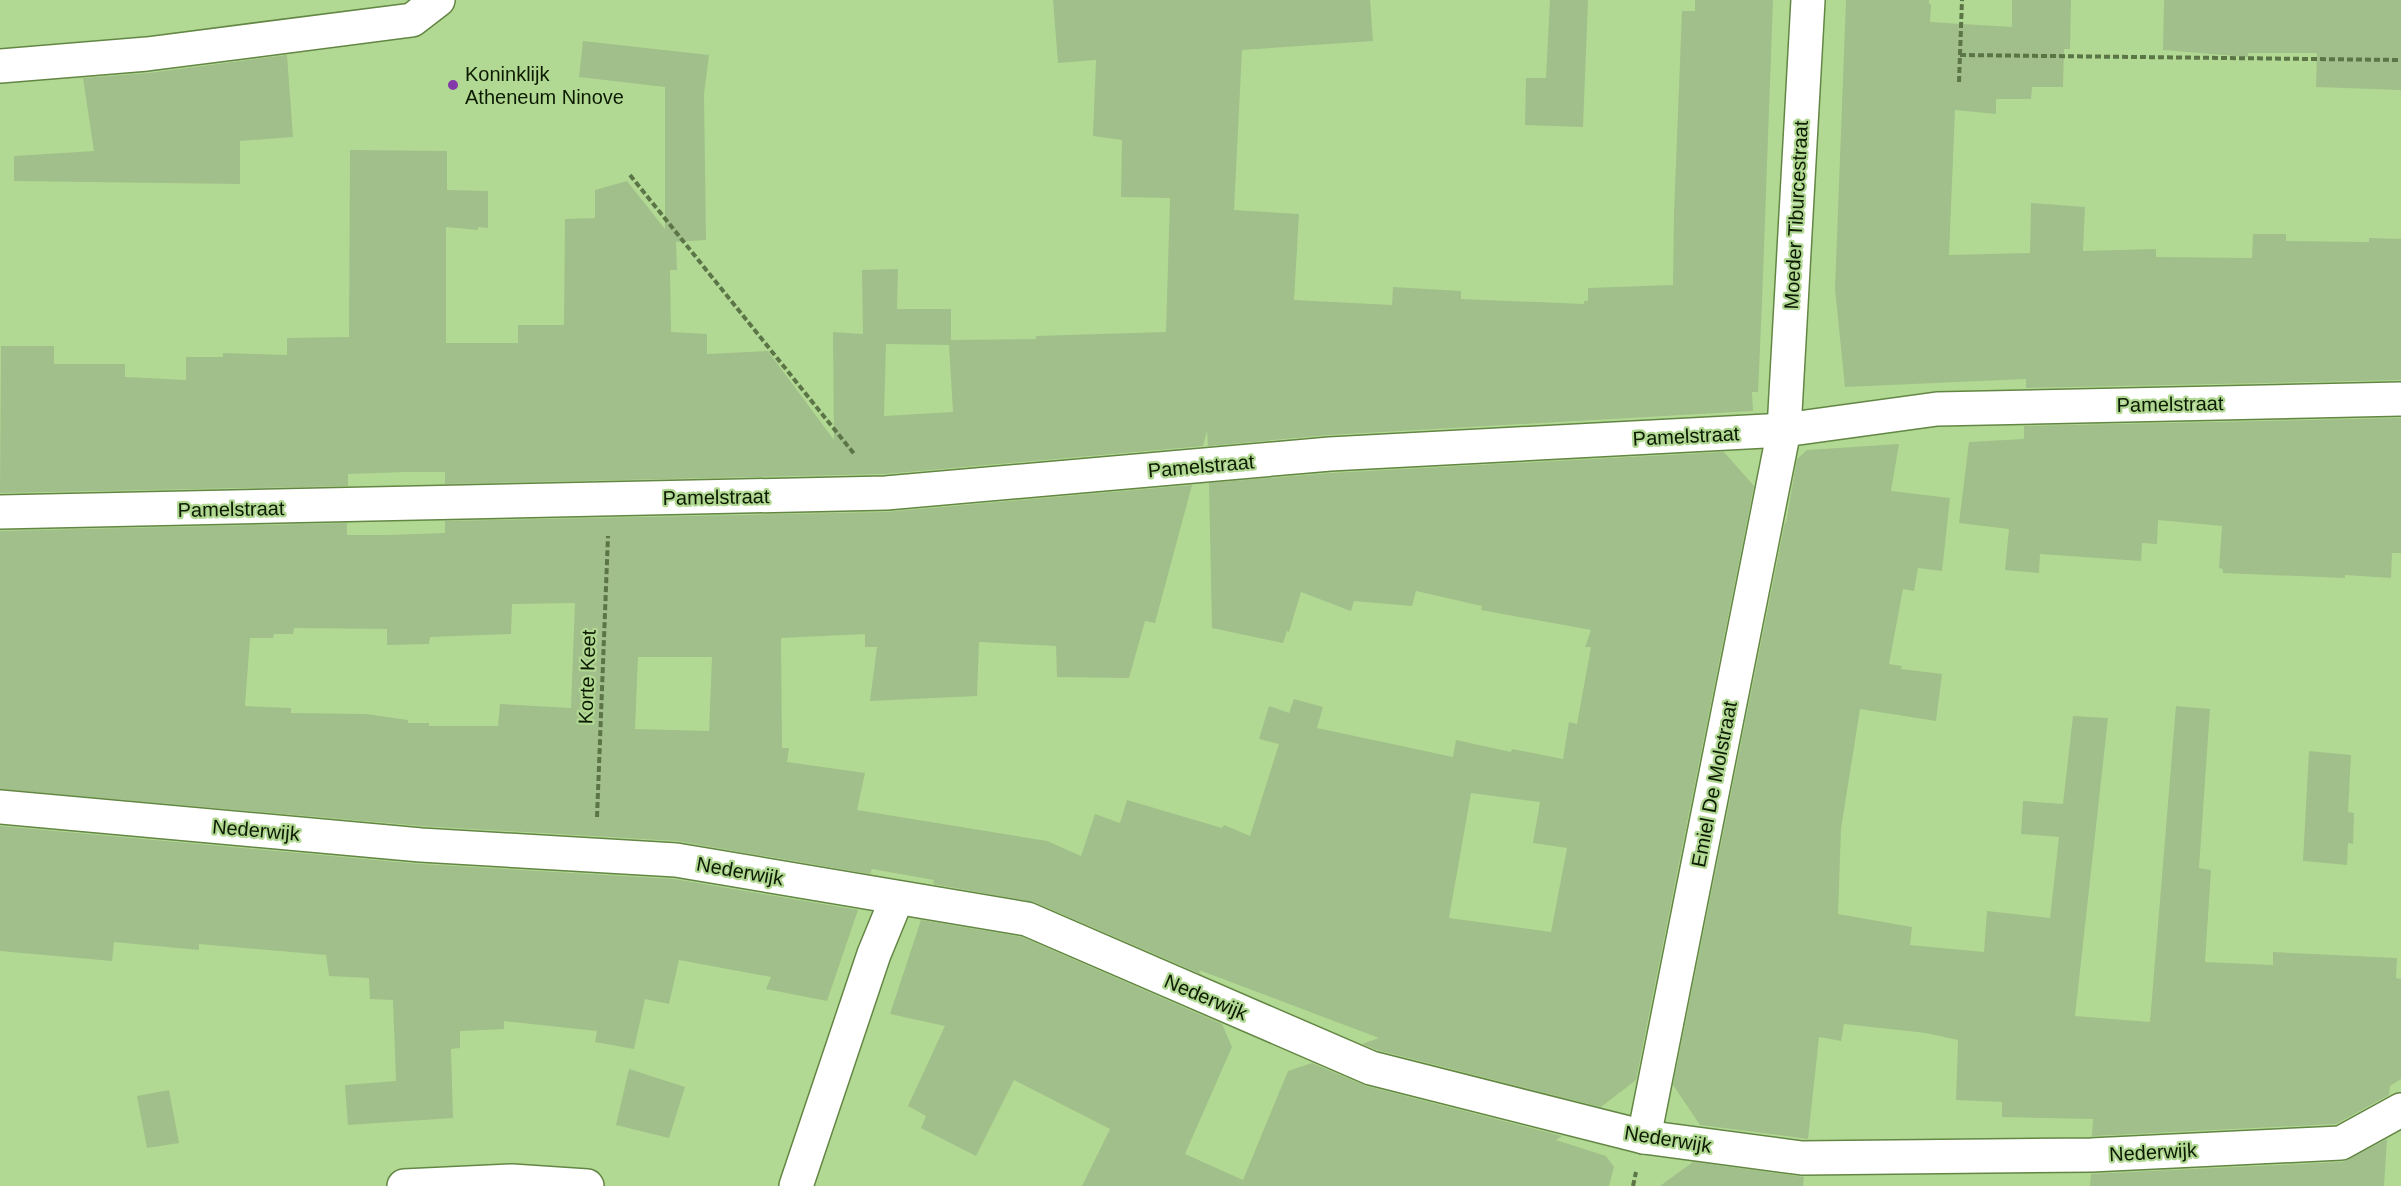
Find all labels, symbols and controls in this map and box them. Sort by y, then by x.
place label: Koninklijk Atheneum Ninove [465,63,624,108]
marker: Koninklijk Atheneum Ninove [446,78,460,92]
street label: Moeder Tiburcestraat [1780,120,1812,310]
street label: Pamelstraat [2116,392,2224,416]
street label: Pamelstraat [1632,422,1740,450]
street label: Pamelstraat [1147,450,1256,482]
street label: Pamelstraat [662,485,770,509]
street label: Pamelstraat [177,497,285,521]
street label: Korte Keet [574,629,600,725]
street label: Emiel De Molstraat [1687,699,1741,869]
street label: Nederwijk [211,815,302,845]
street label: Nederwijk [695,853,786,890]
street label: Nederwijk [1161,970,1252,1025]
street label: Nederwijk [1623,1121,1714,1157]
street label: Nederwijk [2109,1139,2198,1165]

